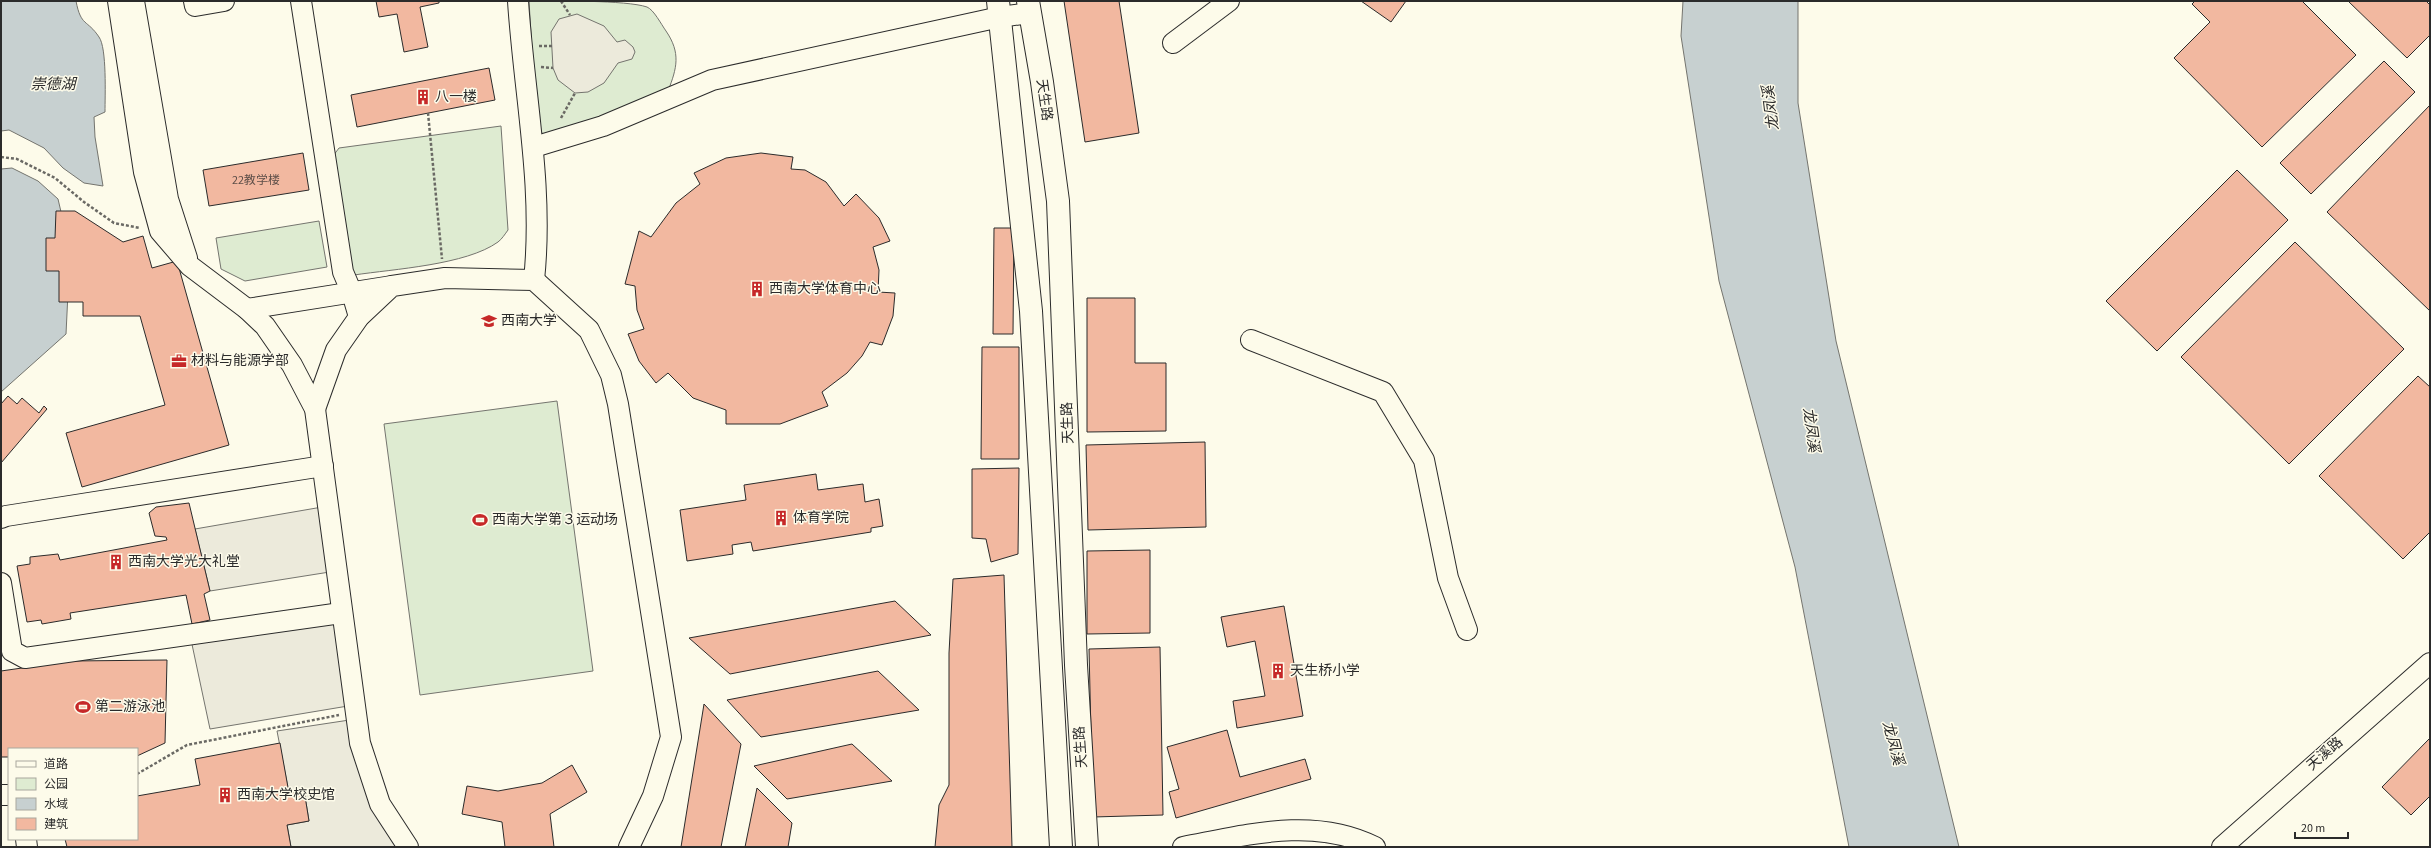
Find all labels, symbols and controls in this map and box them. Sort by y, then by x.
water label: 崇德湖 [30,74,77,95]
street label: 天生路 [1031,78,1057,122]
water label: 龙凤溪 [1758,82,1784,132]
place label: 八一楼 [435,87,477,107]
building icon: 八一楼 [414,88,432,106]
house number: 22教学楼 [232,172,280,189]
place label: 西南大学体育中心 [769,279,881,299]
building icon: 西南大学体育中心 [748,280,766,298]
place label: 西南大学 [501,311,557,331]
school or university icon: 西南大学 [480,312,498,330]
place label: 材料与能源学部 [191,351,289,371]
office icon: 材料与能源学部 [170,352,188,370]
street label: 天生路 [1057,402,1079,444]
water label: 龙凤溪 [1797,406,1825,456]
place label: 体育学院 [793,508,849,528]
building icon: 体育学院 [772,509,790,527]
place label: 西南大学第３运动场 [492,510,618,530]
sports icon: 西南大学第３运动场 [471,511,489,529]
place label: 西南大学光大礼堂 [128,552,240,572]
building icon: 西南大学光大礼堂 [107,553,125,571]
place label: 天生桥小学 [1290,661,1360,681]
building icon: 天生桥小学 [1269,662,1287,680]
place label: 第二游泳池 [95,697,165,717]
sports icon: 第二游泳池 [74,698,92,716]
water label: 龙凤溪 [1877,719,1909,769]
street label: 天生路 [1070,725,1092,769]
street label: 天溪路 [2303,733,2347,775]
legend [8,748,138,840]
text: 道路 [44,756,68,773]
text: 公园 [44,776,68,793]
place label: 西南大学校史馆 [237,785,335,805]
building icon: 西南大学校史馆 [216,786,234,804]
text: 水域 [44,796,68,813]
scale bar [2295,814,2348,840]
text: 建筑 [44,816,68,833]
text: 20 m [2301,820,2325,837]

